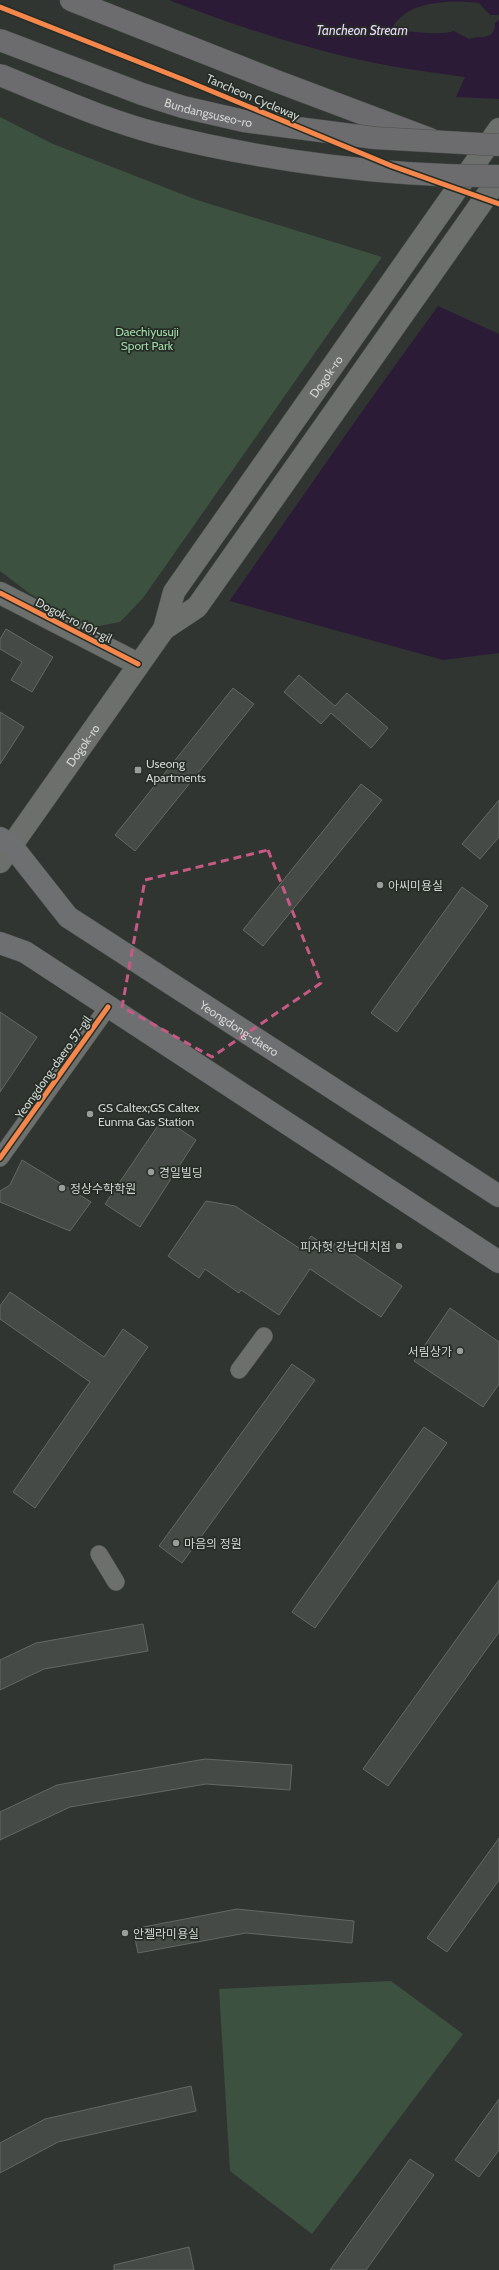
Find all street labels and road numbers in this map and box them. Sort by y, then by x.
street label: Tancheon Cycleway [204,71,302,123]
street label: Bundangsuseo-ro [163,94,254,130]
street label: Dogok-ro [305,352,346,400]
street label: Dogok-ro 101-gil [33,594,115,646]
street label: Dogok-ro [62,721,103,769]
street label: Yeongdong-daero [196,996,282,1059]
street label: Yeongdong-daero 57-gil [11,1012,94,1122]

